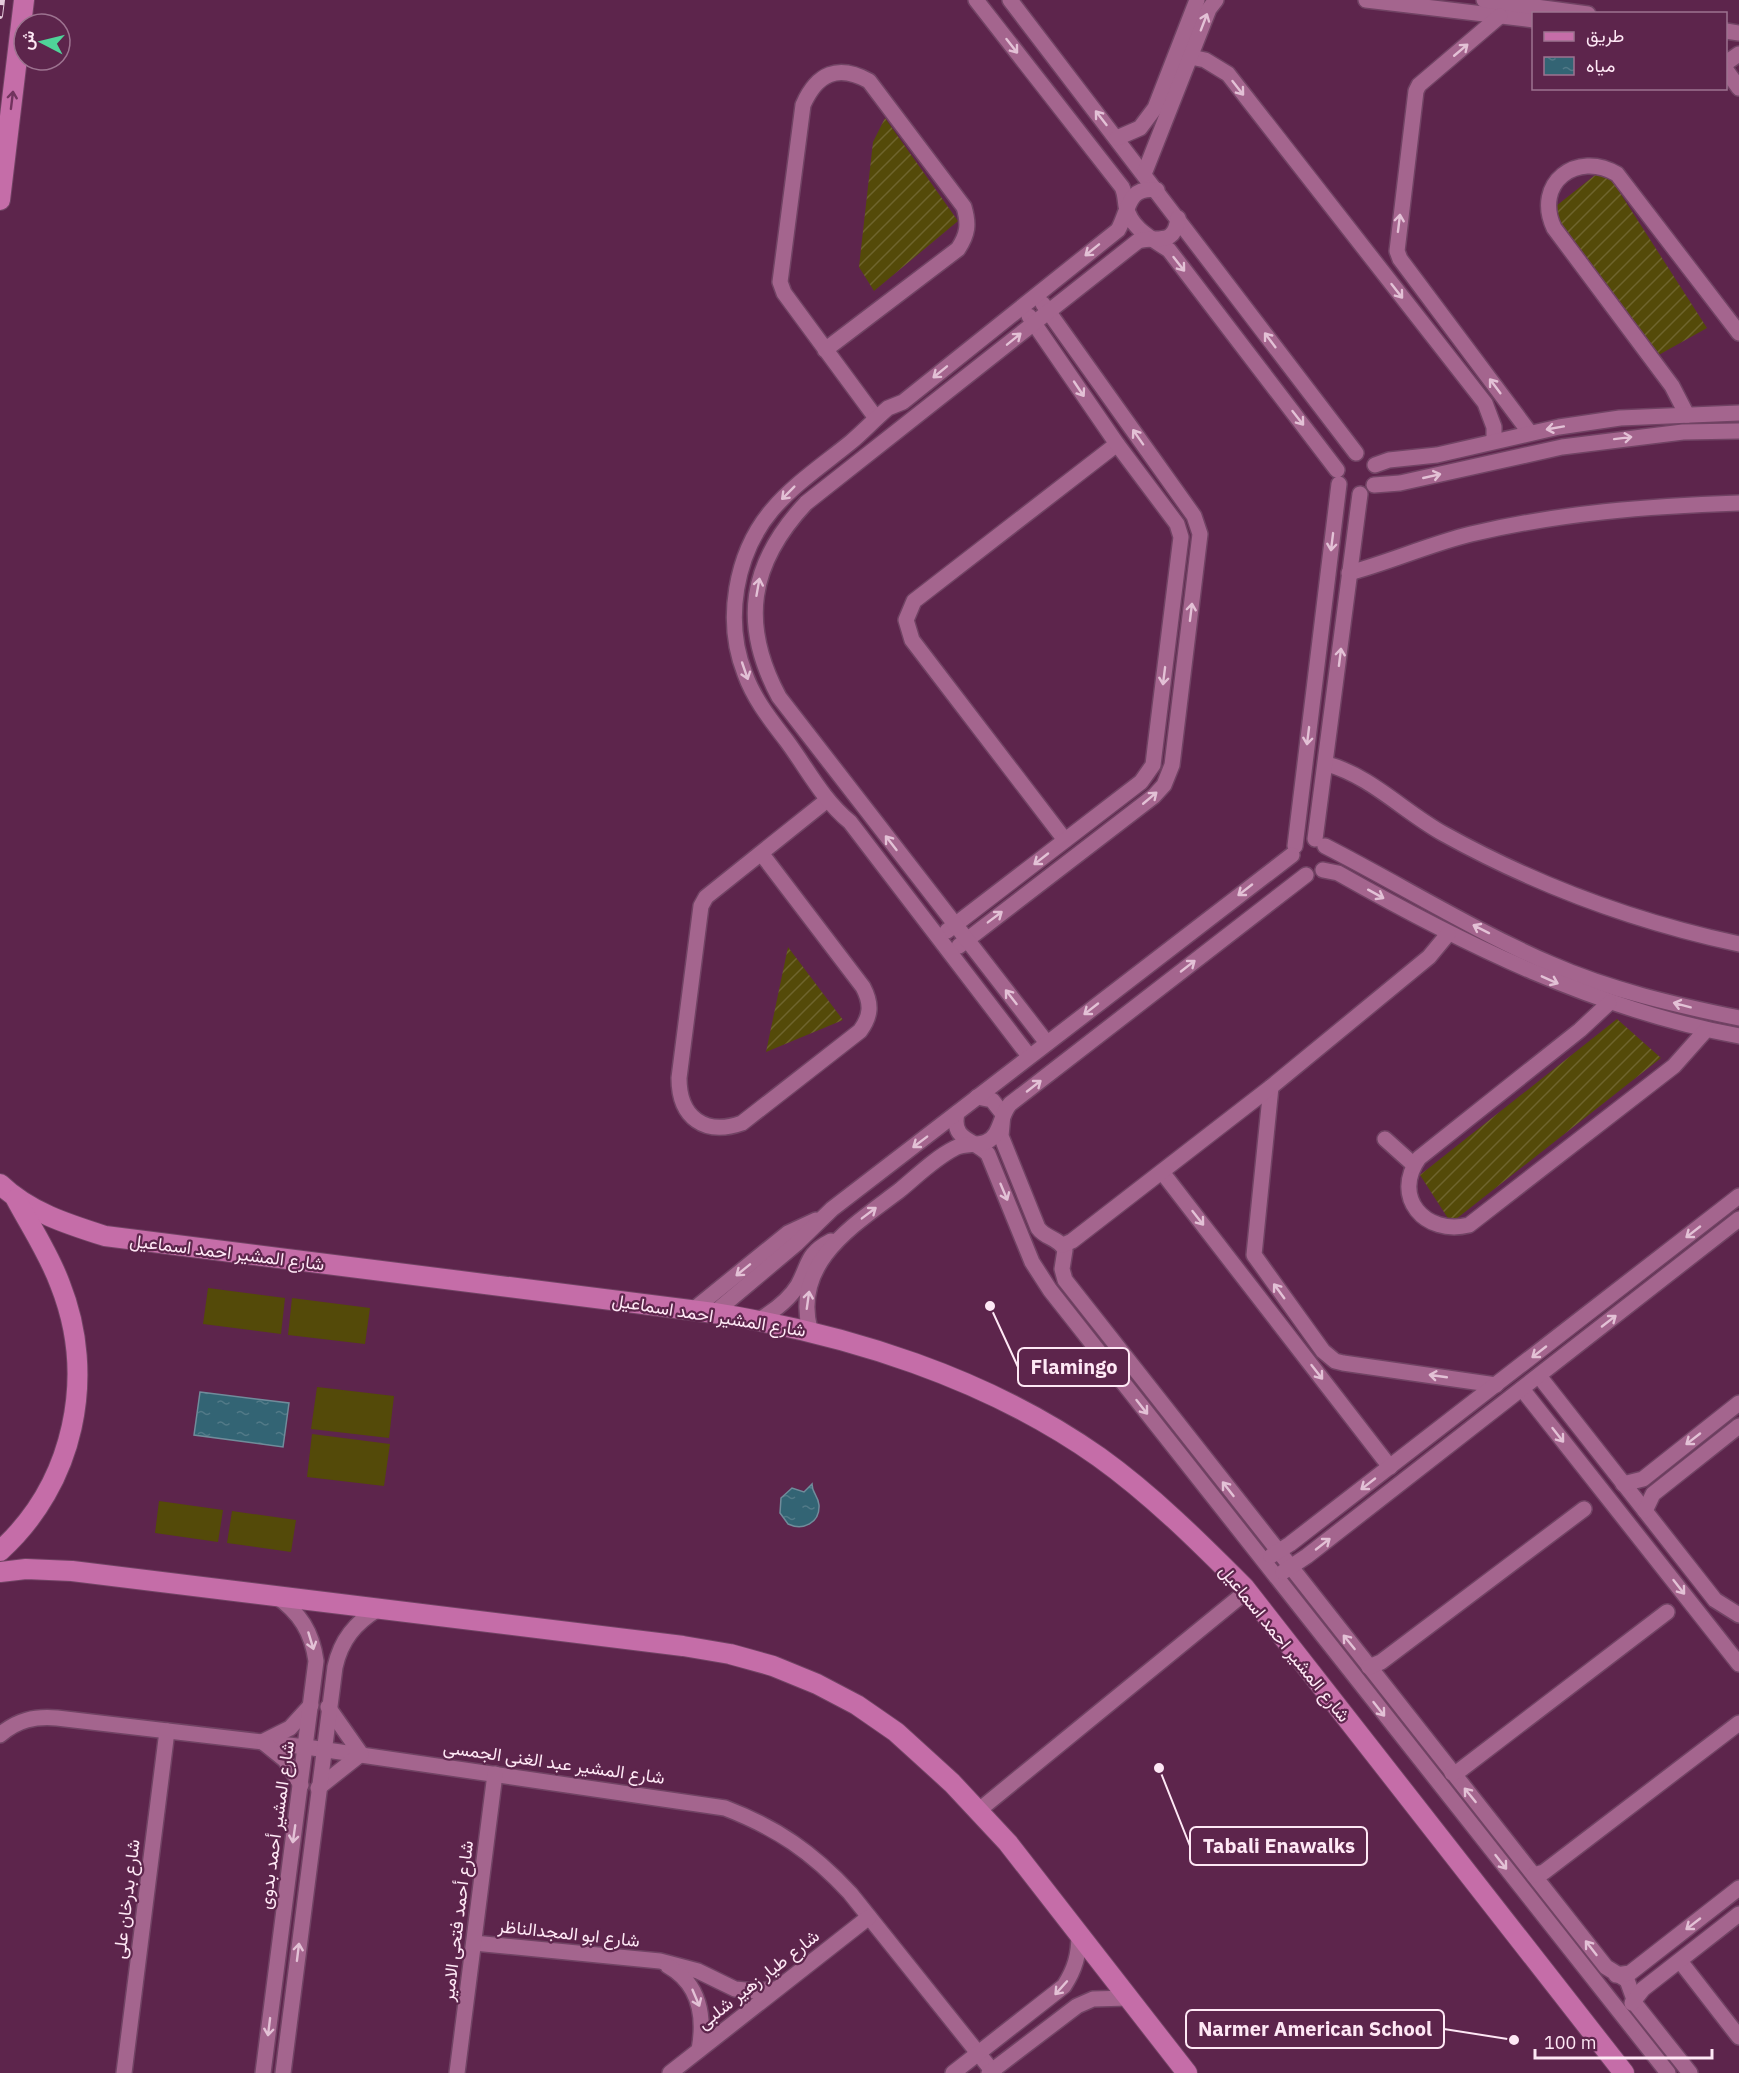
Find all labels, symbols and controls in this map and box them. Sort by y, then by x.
north arrow [12,12,72,72]
legend [1532,12,1727,90]
one-way arrow [1199,13,1210,32]
text: طريق [1586,24,1624,47]
text: ش [16,29,38,51]
one-way arrow [1005,38,1018,54]
one-way arrow [1453,43,1469,56]
text: مياه [1586,54,1615,77]
one-way arrow [1232,79,1244,95]
one-way arrow [7,91,18,111]
one-way arrow [1095,110,1107,126]
one-way arrow [1394,214,1405,234]
one-way arrow [1085,243,1100,257]
one-way arrow [1173,255,1186,271]
one-way arrow [1390,283,1403,299]
one-way arrow [1264,332,1276,348]
one-way arrow [1006,333,1022,346]
one-way arrow [933,365,948,379]
one-way arrow [1489,379,1502,395]
one-way arrow [1073,380,1085,396]
one-way arrow [1292,410,1305,426]
one-way arrow [1546,423,1566,434]
one-way arrow [1132,429,1144,445]
one-way arrow [1613,432,1632,443]
one-way arrow [1422,470,1441,481]
one-way arrow [781,486,796,501]
one-way arrow [1326,532,1337,552]
one-way arrow [753,577,764,597]
one-way arrow [1186,603,1197,623]
one-way arrow [1334,647,1345,667]
one-way arrow [740,661,751,680]
one-way arrow [1159,666,1170,686]
one-way arrow [1302,726,1313,745]
one-way arrow [1142,792,1158,805]
one-way arrow [885,836,898,852]
one-way arrow [1033,853,1049,865]
one-way arrow [1237,884,1253,897]
one-way arrow [1366,889,1384,900]
one-way arrow [987,911,1003,924]
one-way arrow [1472,923,1490,935]
one-way arrow [1180,960,1196,973]
one-way arrow [1541,975,1559,987]
one-way arrow [1005,989,1018,1005]
one-way arrow [1673,999,1692,1010]
one-way arrow [1083,1003,1099,1016]
one-way arrow [1026,1079,1042,1092]
one-way arrow [912,1135,928,1148]
one-way arrow [999,1182,1010,1200]
one-way arrow [861,1206,877,1219]
one-way arrow [1191,1210,1204,1226]
one-way arrow [1685,1225,1701,1238]
street label: شارع المشير احمد اسماعيل [128,1229,326,1276]
one-way arrow [736,1263,751,1277]
one-way arrow [1273,1283,1285,1299]
street label: شارع المشير احمد اسماعيل [610,1288,808,1343]
one-way arrow [802,1291,813,1310]
one-way arrow [1601,1314,1617,1327]
one-way arrow [1531,1345,1547,1358]
callout: Flamingo [1018,1348,1129,1386]
text: Flamingo [1031,1353,1117,1380]
one-way arrow [1310,1364,1323,1380]
one-way arrow [1429,1371,1449,1382]
one-way arrow [1136,1399,1149,1415]
one-way arrow [1552,1426,1565,1442]
one-way arrow [1685,1433,1701,1446]
one-way arrow [1360,1477,1376,1490]
one-way arrow [1222,1481,1235,1497]
one-way arrow [1315,1537,1331,1550]
street label: شارع المشير احمد اسماعيل [1214,1560,1356,1727]
one-way arrow [1673,1579,1686,1595]
one-way arrow [306,1631,317,1650]
one-way arrow [1342,1635,1356,1650]
one-way arrow [1373,1701,1386,1717]
street label: شارع المشير عبد الغنى الجمسى [442,1735,666,1790]
street label: شارع المشير أحمد بدوى [253,1739,300,1911]
one-way arrow [1463,1787,1476,1803]
one-way arrow [289,1823,300,1843]
callout: Tabali Enawalks [1190,1827,1367,1865]
text: Tabali Enawalks [1203,1832,1355,1859]
street label: شارع بدرخان على [107,1838,146,1960]
street label: شارع أحمد فتحى الامير [436,1839,479,2004]
one-way arrow [1494,1853,1507,1869]
street label: شارع ابو المجدالناظر [496,1914,641,1953]
one-way arrow [1685,1918,1701,1931]
street label: شارع طيار زهير شلبى [692,1924,824,2035]
one-way arrow [1585,1940,1598,1956]
one-way arrow [293,1943,304,1963]
one-way arrow [1054,1980,1068,1995]
one-way arrow [691,1989,702,2007]
callout: Narmer American School [1186,2010,1444,2048]
text: Narmer American School [1198,2015,1432,2042]
one-way arrow [263,2017,274,2036]
scale bar [1535,2022,1712,2060]
text: 100 m [1544,2031,1596,2054]

